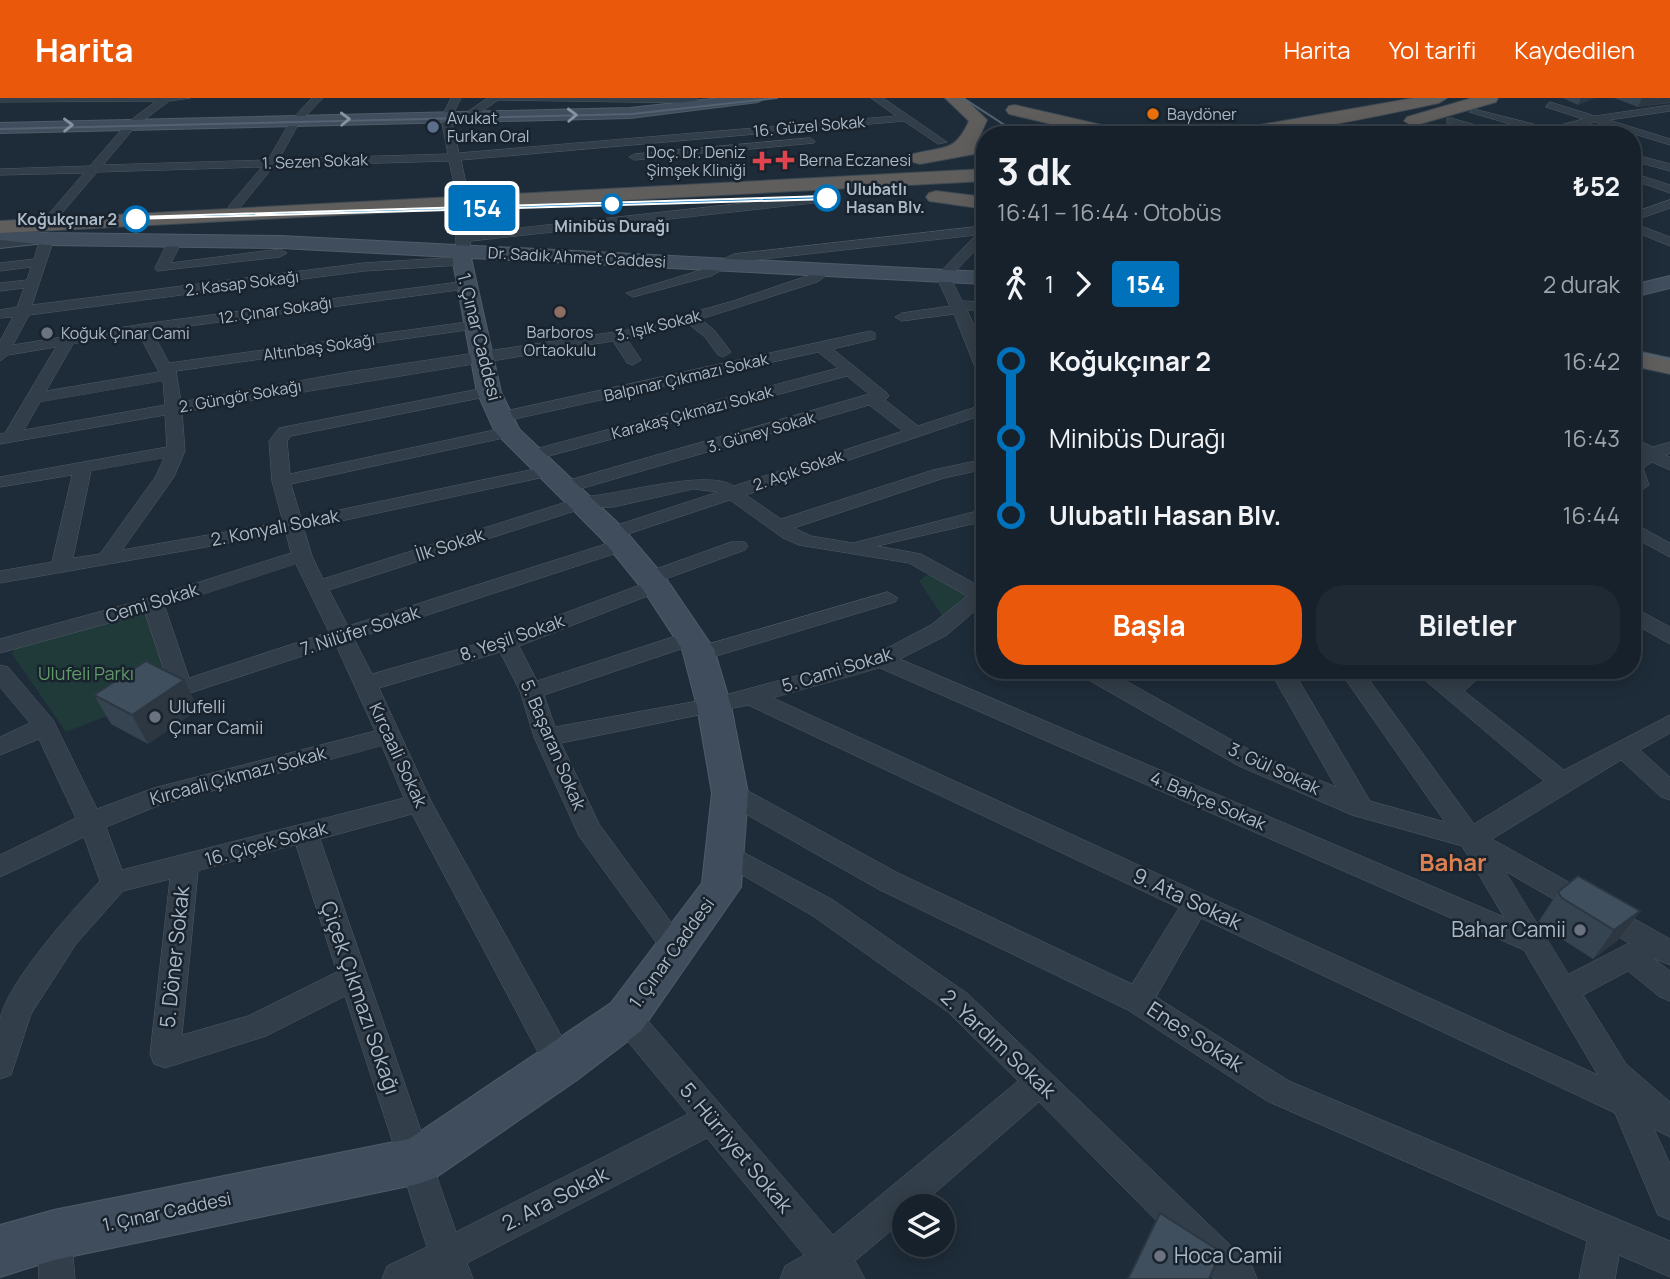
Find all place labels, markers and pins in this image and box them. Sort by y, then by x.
place label: Baydöner [1167,103,1237,125]
marker: Baydöner [1145,106,1161,122]
place label: Avukat Furkan Oral [447,107,530,147]
marker: Avukat Furkan Oral [425,119,441,135]
place label: Doç. Dr. Deniz Şimşek Kliniği [646,141,746,181]
place label: Berna Eczanesi [799,149,911,171]
marker: Doç. Dr. Deniz Şimşek Kliniği [752,151,772,171]
marker: Berna Eczanesi [777,152,793,168]
place label: Ulubatlı Hasan Blv. [846,178,925,218]
marker: Ulubatlı Hasan Blv. [814,185,840,211]
marker: Minibüs Durağı [602,194,622,214]
marker: Koğukçınar 2 [123,206,149,232]
place label: Koğukçınar 2 [17,208,117,230]
place label: Minibüs Durağı [554,215,670,237]
marker: Barboros Ortaokulu [552,304,568,320]
place label: Barboros Ortaokulu [524,321,596,361]
place label: Koğuk Çınar Cami [61,322,190,344]
marker: Koğuk Çınar Cami [39,325,55,341]
place label: Ulufelli Çınar Camii [169,694,263,739]
marker: Ulufelli Çınar Camii [147,709,163,725]
place label: Bahar Camii [1451,915,1566,943]
marker: Bahar Camii [1572,922,1588,938]
place label: Hoca Camii [1174,1241,1283,1269]
marker: Hoca Camii [1152,1248,1168,1264]

